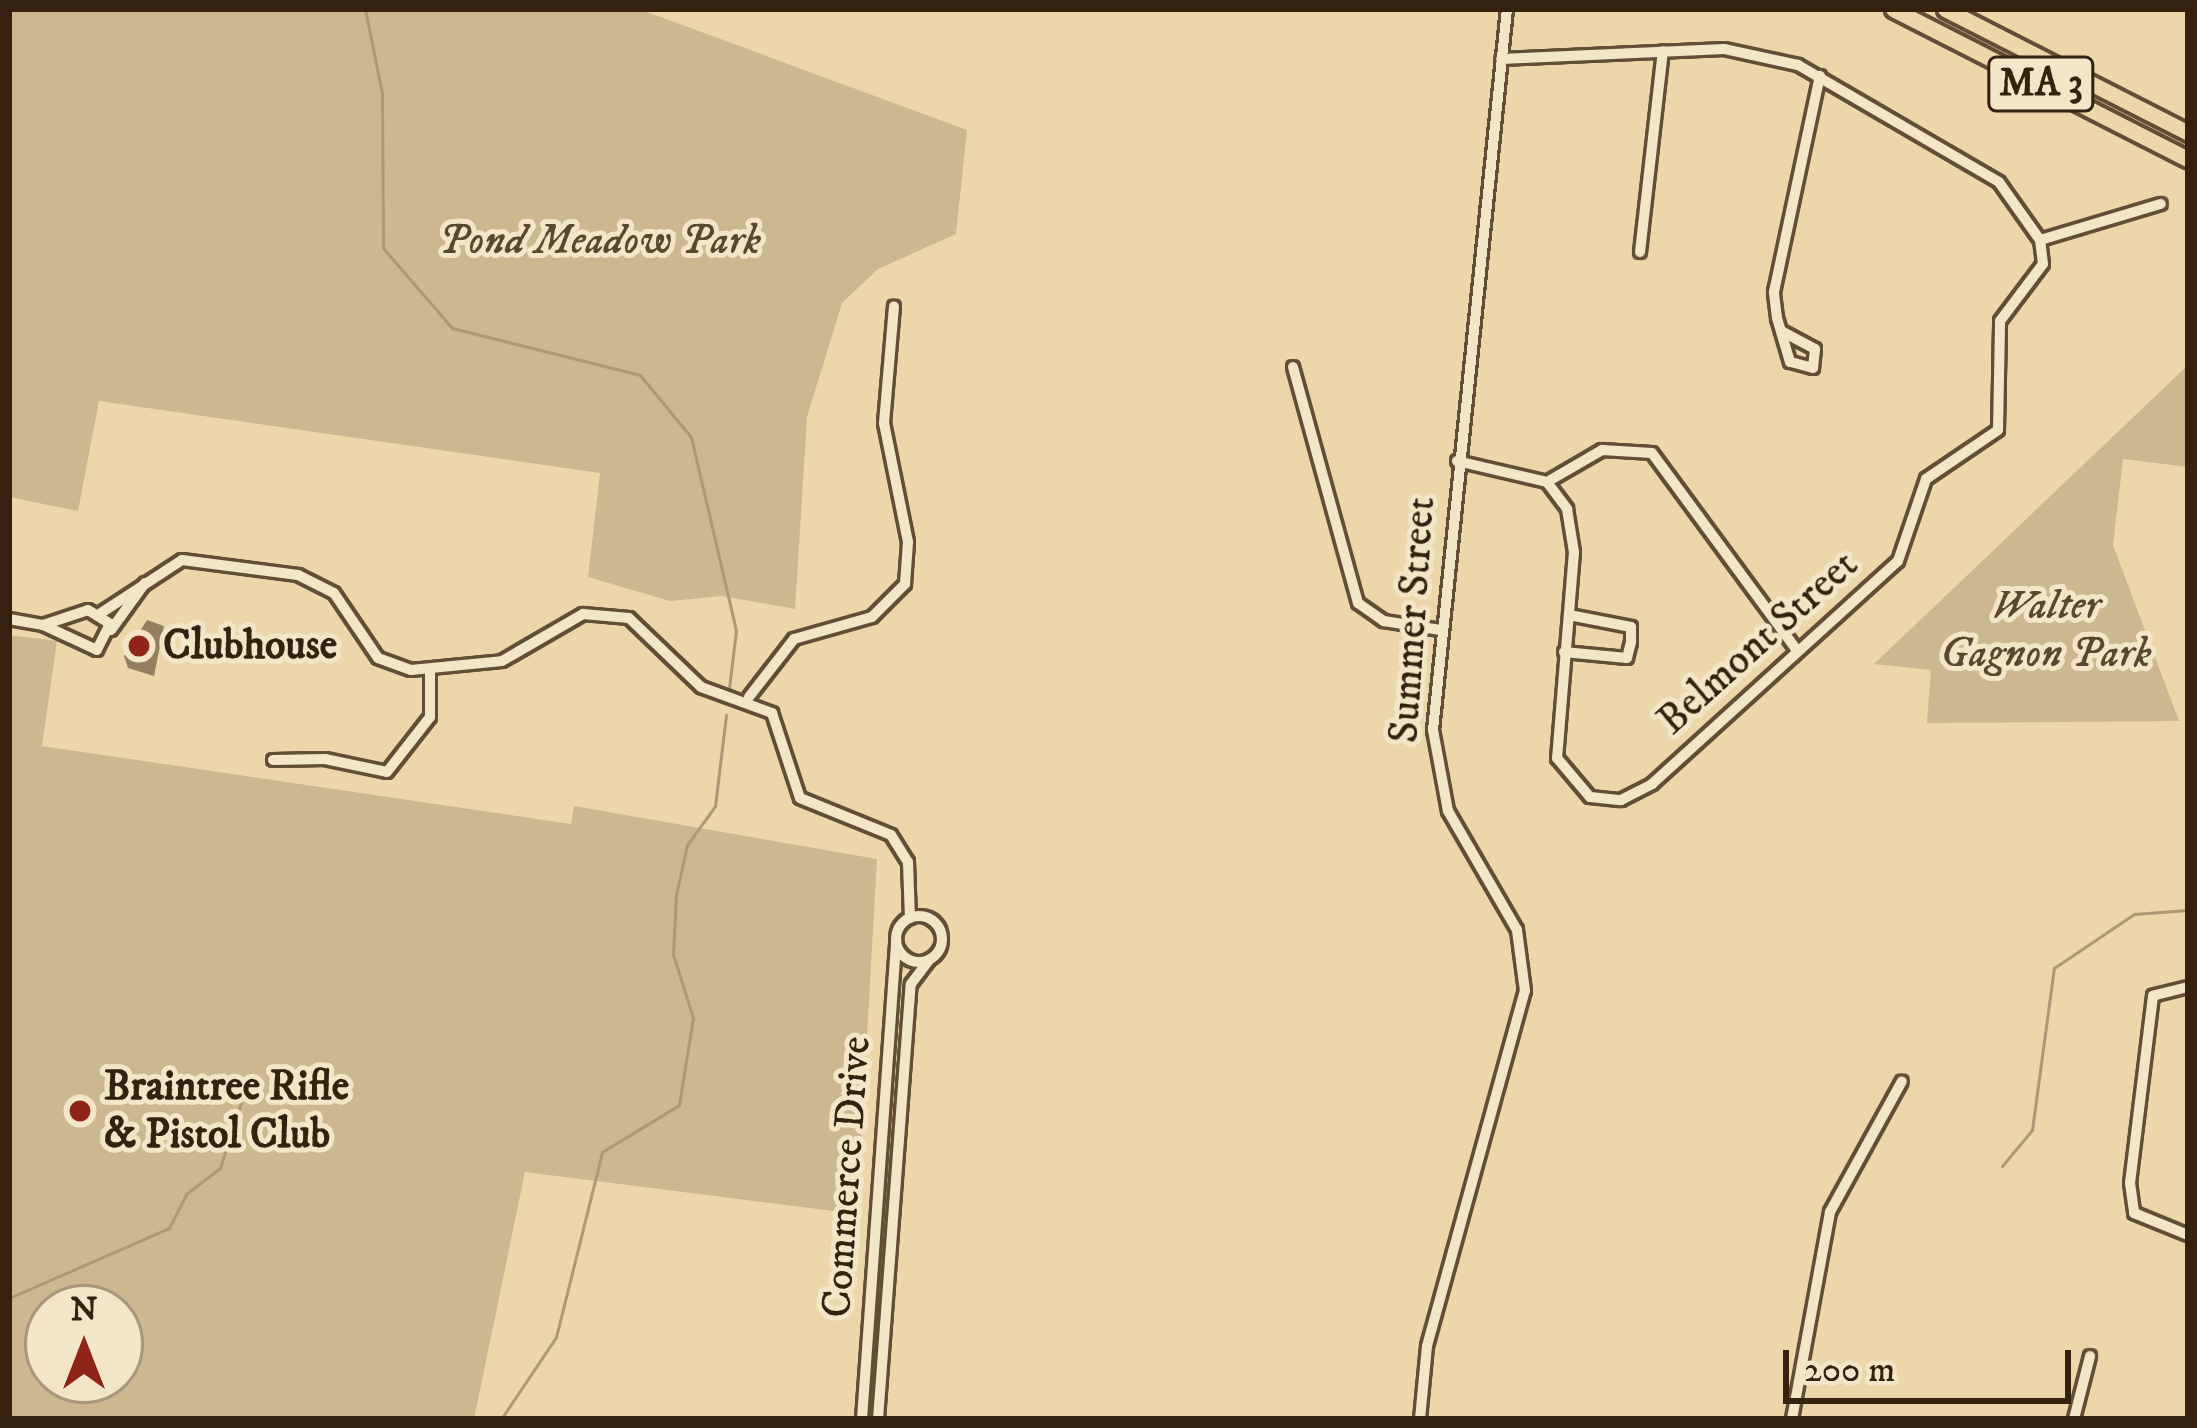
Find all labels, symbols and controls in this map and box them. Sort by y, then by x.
road number: MA 3 [1987,51,2095,117]
park label: Pond Meadow Park [439,216,761,266]
street label: Summer Street [1379,495,1447,745]
street label: Belmont Street [1648,540,1868,746]
park label: Walter Gagnon Park [1941,581,2151,680]
place label: Clubhouse [163,621,337,671]
marker: Clubhouse [126,633,152,659]
street label: Commerce Drive [812,1034,882,1320]
place label: Braintree Rifle & Pistol Club [104,1062,349,1160]
marker: Braintree Rifle & Pistol Club [67,1098,93,1124]
north arrow [24,1284,144,1404]
text: N [70,1290,98,1331]
scale bar [1789,1326,2077,1400]
text: 200 m [1804,1348,1895,1393]

